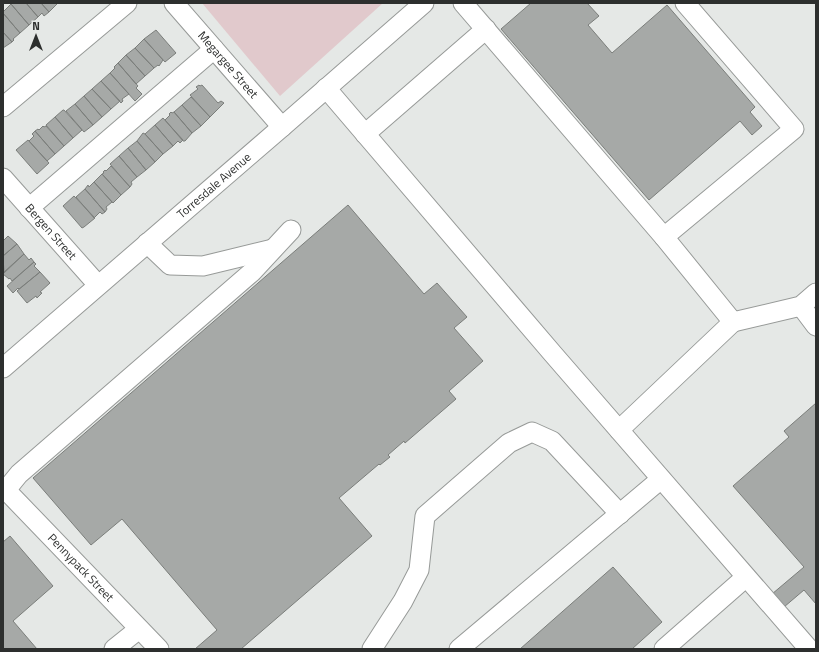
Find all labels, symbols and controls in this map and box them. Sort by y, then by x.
north arrow [16,16,56,56]
text: N [32,18,40,34]
street label: Megargee Street [193,26,264,103]
street label: Torresdale Avenue [172,148,255,223]
street label: Bergen Street [21,199,82,265]
street label: Pennypack Street [43,529,119,606]

